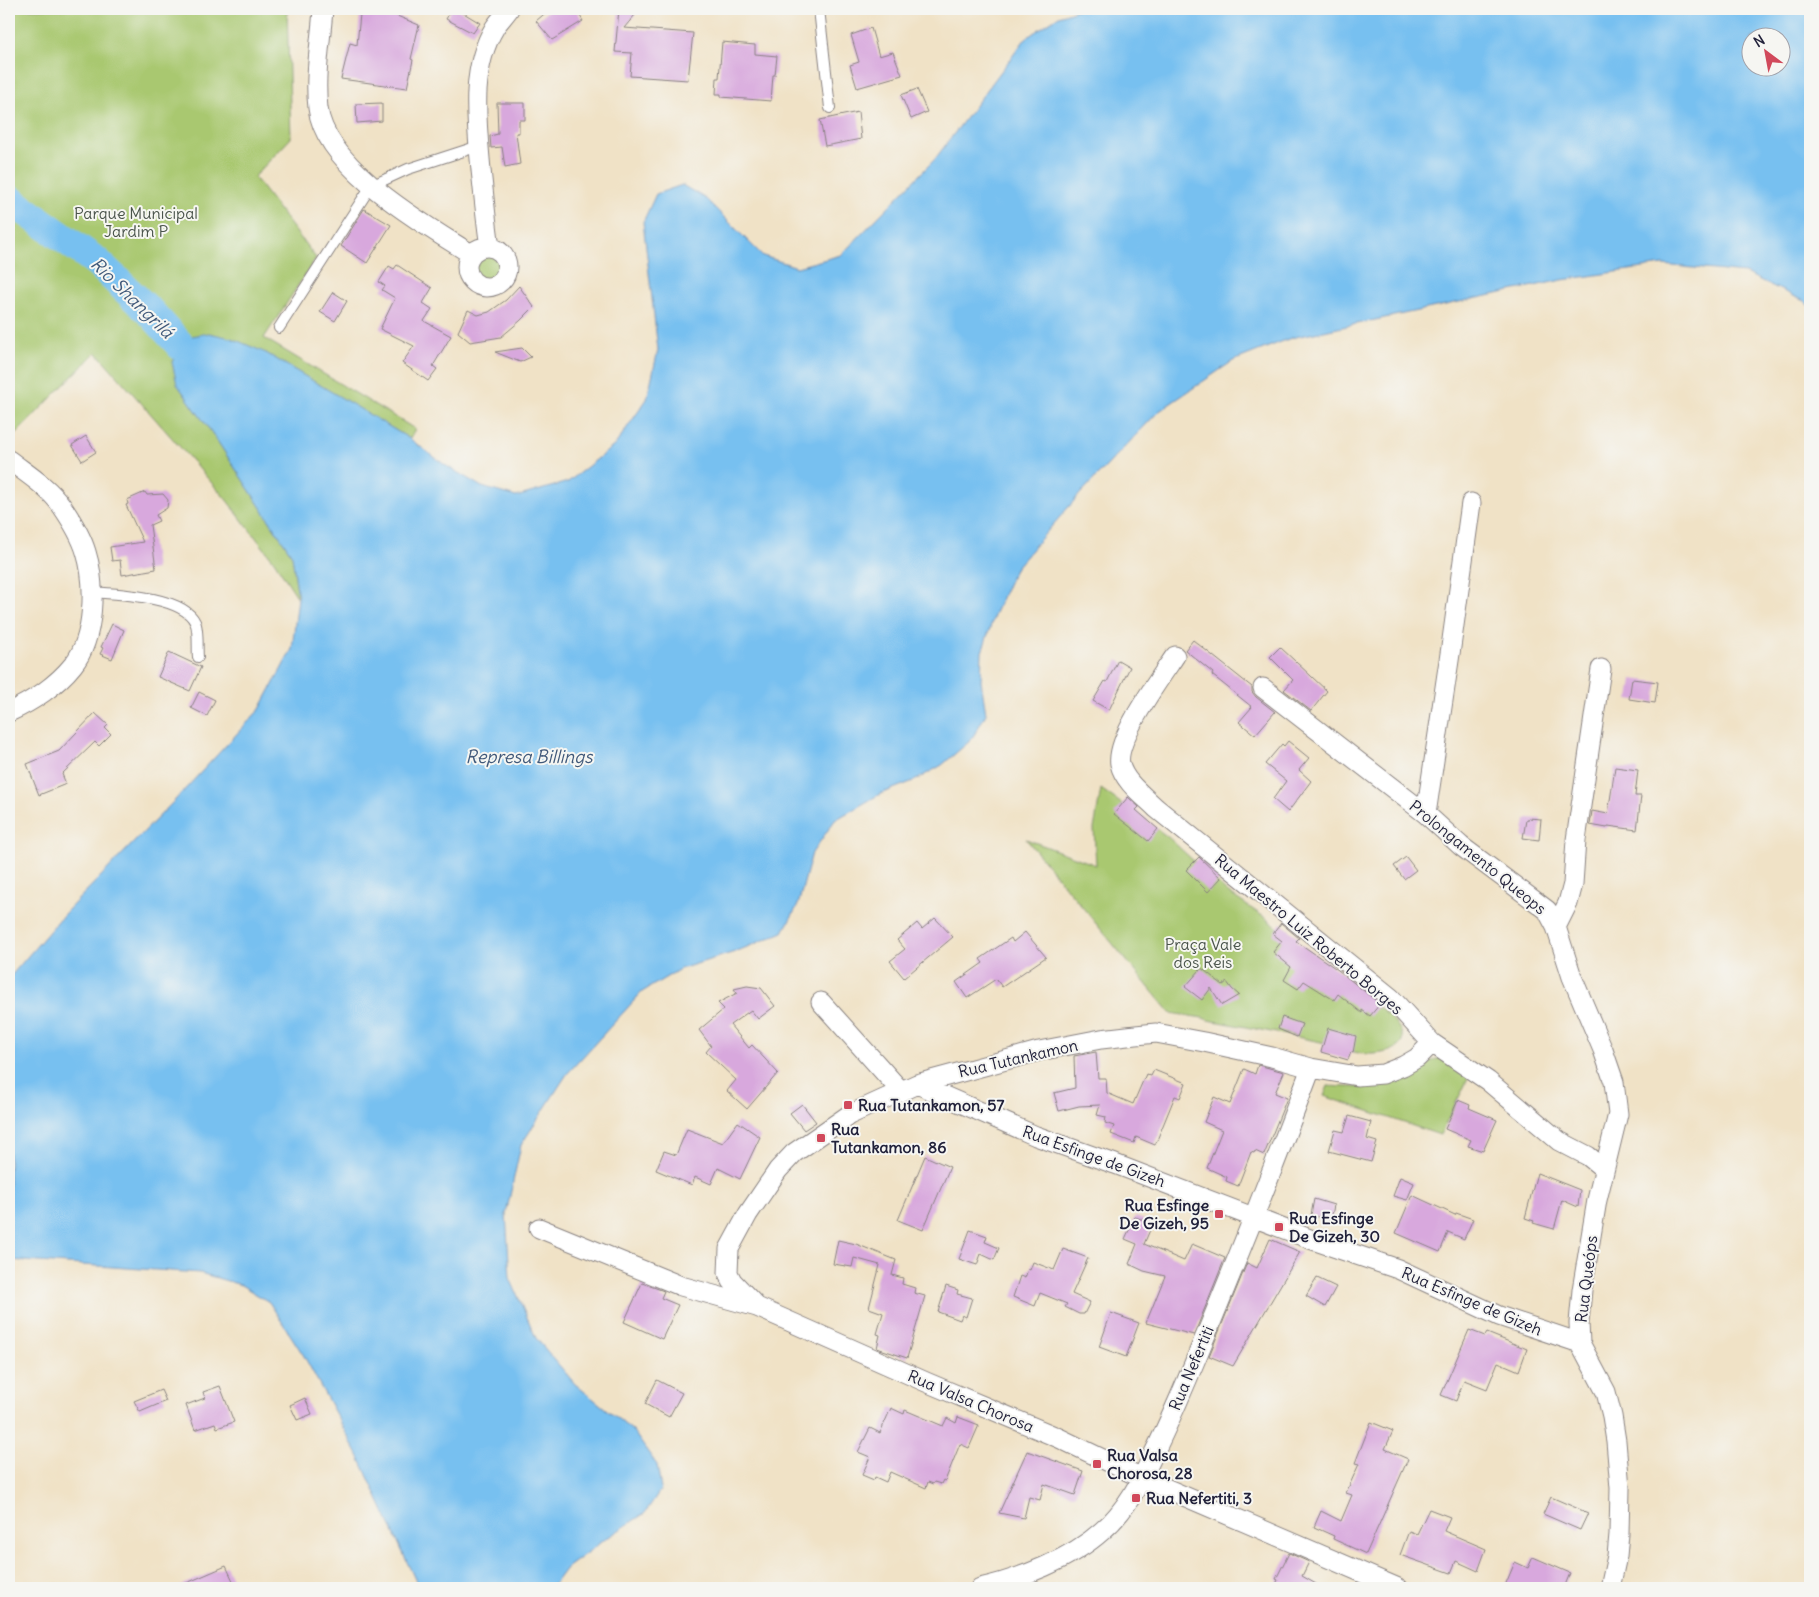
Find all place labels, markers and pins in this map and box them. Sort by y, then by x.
place label: Rua Tutankamon, 57 [858,1095,1005,1115]
marker: Rua Tutankamon, 57 [842,1099,854,1111]
place label: Rua Tutankamon, 86 [831,1119,946,1157]
marker: Rua Tutankamon, 86 [815,1132,827,1144]
place label: Rua Esfinge De Gizeh, 95 [1119,1195,1209,1233]
marker: Rua Esfinge De Gizeh, 95 [1213,1208,1225,1220]
place label: Rua Esfinge De Gizeh, 30 [1289,1208,1380,1246]
marker: Rua Esfinge De Gizeh, 30 [1273,1221,1285,1233]
place label: Rua Valsa Chorosa, 28 [1107,1445,1193,1483]
marker: Rua Valsa Chorosa, 28 [1091,1458,1103,1470]
place label: Rua Nefertiti, 3 [1146,1488,1252,1508]
marker: Rua Nefertiti, 3 [1130,1492,1142,1504]

